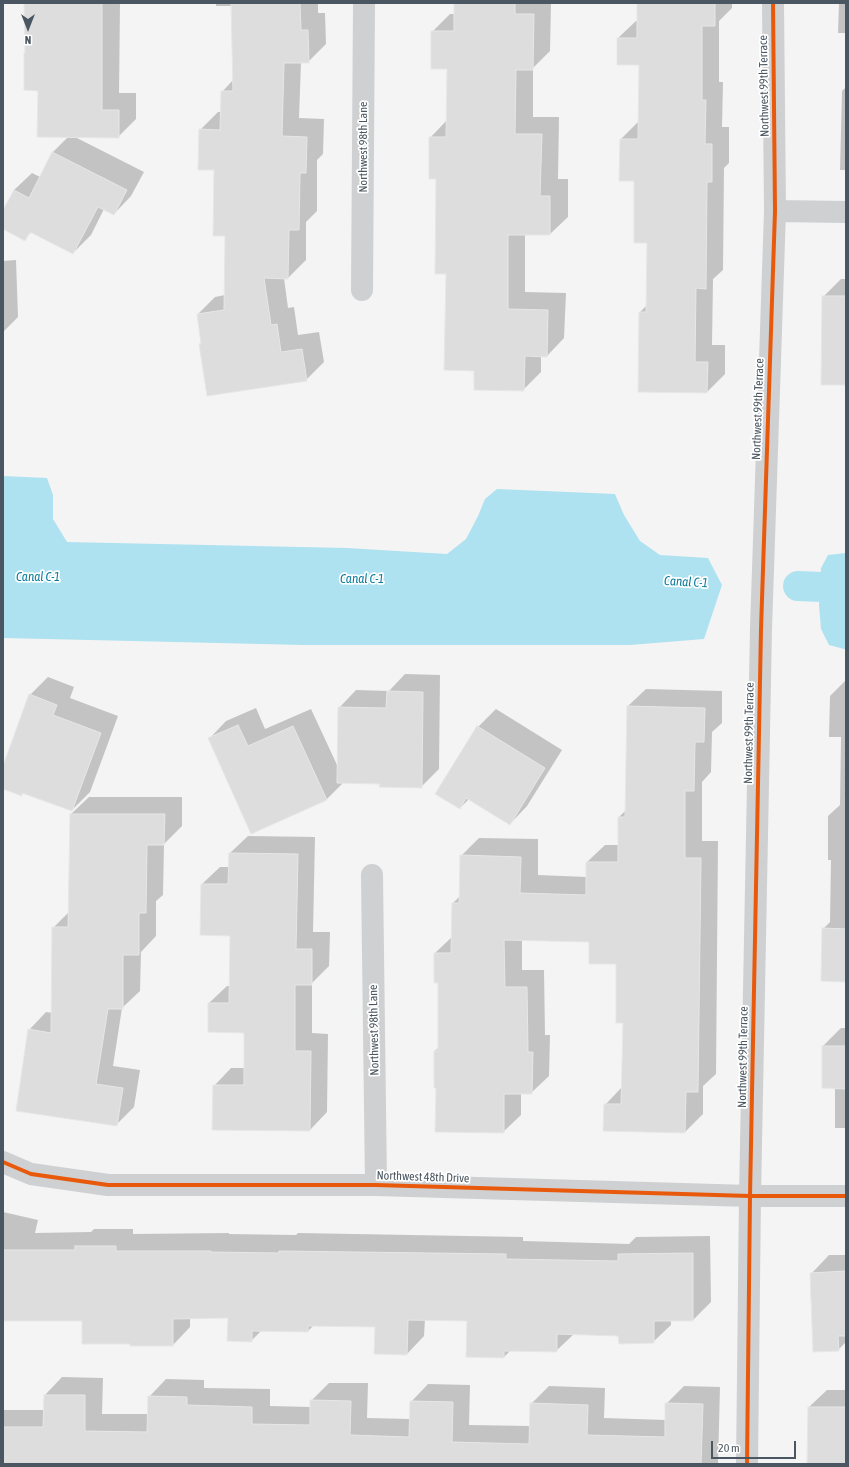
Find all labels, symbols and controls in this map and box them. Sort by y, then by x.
north arrow [8,8,48,48]
text: N [25,34,31,46]
street label: Northwest 99th Terrace [756,35,772,137]
street label: Northwest 98th Lane [356,102,370,192]
street label: Northwest 99th Terrace [749,358,767,460]
water label: Canal C-1 [16,569,60,585]
water label: Canal C-1 [340,571,384,587]
water label: Canal C-1 [664,573,708,591]
street label: Northwest 99th Terrace [741,682,757,784]
street label: Northwest 98th Lane [366,984,382,1076]
street label: Northwest 99th Terrace [735,1006,751,1108]
street label: Northwest 48th Drive [376,1168,470,1186]
scale bar [713,1433,798,1459]
text: 20 m [718,1441,740,1455]

